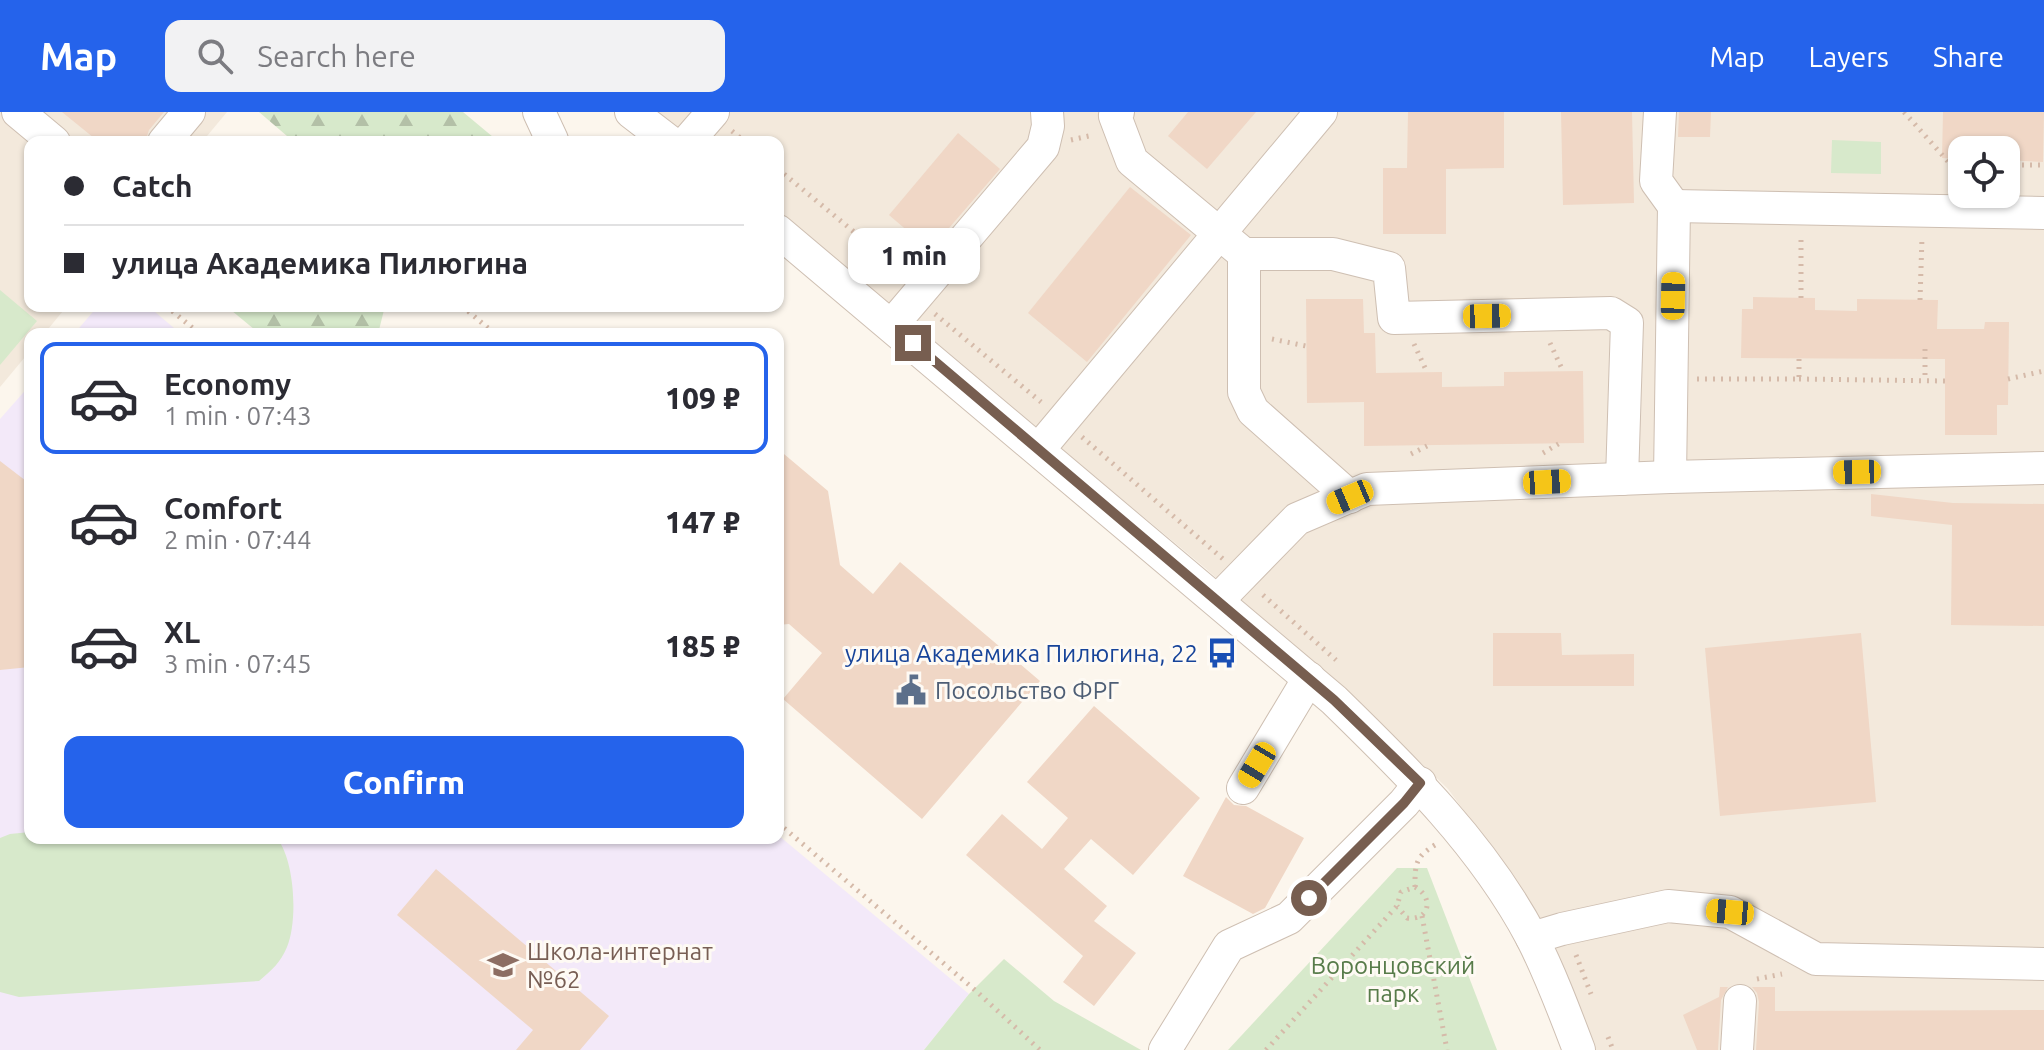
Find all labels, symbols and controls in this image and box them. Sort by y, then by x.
search box [165,20,725,92]
icon: search [193,34,237,78]
text: Map [40,35,117,77]
text: Search here [257,39,416,73]
text: Map [1709,41,1765,72]
text: Layers [1809,41,1889,72]
text: Share [1933,41,2004,72]
map controls [1948,136,2020,208]
button: locate [1948,136,2020,208]
text: Catch [112,169,192,203]
callout: 1 min [847,227,979,283]
text: 1 min [881,241,947,270]
text: улица Академика Пилюгина [112,246,528,280]
car [1661,272,1685,320]
car [1463,304,1511,328]
route end [895,325,931,361]
icon: car [68,362,140,434]
text: Economy [164,367,291,401]
text: 109 ₽ [665,381,740,415]
text: 1 min · 07:43 [164,401,312,430]
car [1833,460,1881,484]
car [1522,469,1572,495]
car [1323,477,1377,517]
icon: car [68,486,140,558]
text: Comfort [164,491,282,525]
text: 147 ₽ [665,505,740,539]
text: 2 min · 07:44 [164,525,312,554]
icon: car [68,610,140,682]
text: XL [164,615,200,649]
text: 185 ₽ [665,629,740,663]
bus stop icon: улица Академика Пилюгина, 22 [1205,636,1239,670]
place label: улица Академика Пилюгина, 22 [845,640,1198,667]
text: 3 min · 07:45 [164,649,312,678]
public building icon: Посольство ФРГ [894,673,928,707]
place label: Посольство ФРГ [935,677,1119,704]
button: Confirm [64,736,744,828]
car [1234,738,1280,792]
route start [1291,880,1327,916]
car [1705,898,1755,926]
place label: Школа-интернат №62 [527,938,713,993]
school or university icon: Школа-интернат №62 [486,948,520,982]
park label: Воронцовский парк [1311,952,1475,1007]

